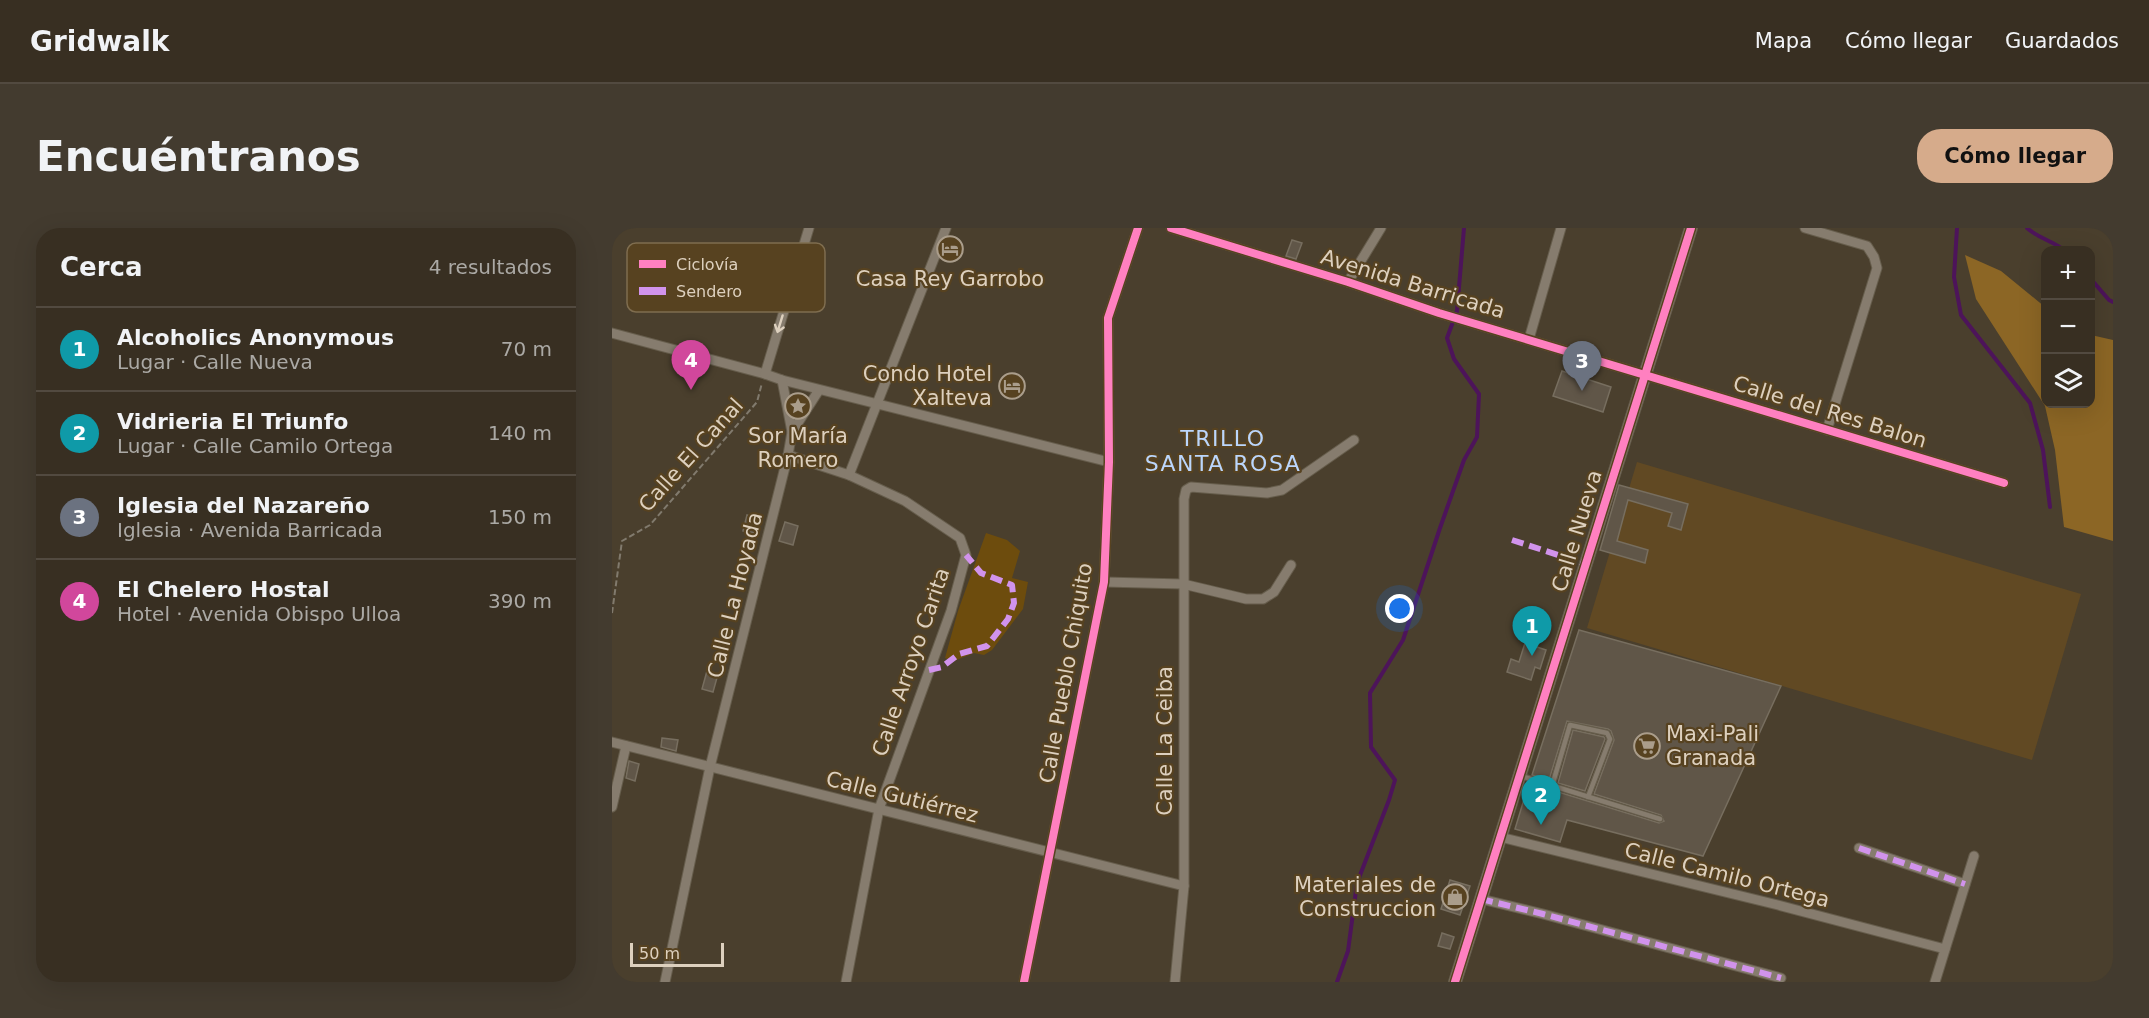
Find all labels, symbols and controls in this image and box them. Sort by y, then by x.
text: Gridwalk [30,25,169,58]
text: Mapa [1755,29,1812,53]
text: Cómo llegar [1845,29,1972,53]
text: Guardados [2005,29,2119,53]
button: Cómo llegar [1917,129,2113,183]
text: Encuéntranos [36,132,361,181]
hotel icon: Casa Rey Garrobo [935,234,965,264]
legend [627,243,825,312]
street label: Avenida Barricada [1318,245,1508,323]
map controls [2041,246,2095,408]
button: + [2041,246,2095,300]
text: Cerca [60,252,143,282]
text: 4 resultados [429,255,552,279]
text: Ciclovía [676,255,738,274]
place label: Casa Rey Garrobo [856,267,1044,291]
text: Sendero [676,282,742,301]
button: − [2041,300,2095,354]
one-way arrow [774,314,785,333]
text: Alcoholics Anonymous [117,325,394,350]
text: 1 [73,337,86,361]
text: 70 m [501,337,552,361]
pin: 4 [672,340,710,390]
pin: 3 [1562,342,1602,391]
text: Lugar · Calle Nueva [117,350,313,374]
button: layers [2041,354,2095,408]
place label: Condo Hotel Xalteva [863,362,992,410]
hotel icon: Condo Hotel Xalteva [997,371,1027,401]
street label: Calle del Res Balon [1730,371,1930,453]
place icon: Sor María Romero [783,391,813,421]
street label: Calle El Canal [634,393,748,517]
text: Vidrieria El Triunfo [117,409,348,434]
text: 2 [73,421,86,445]
text: 140 m [488,421,552,445]
place label: Sor María Romero [748,424,848,472]
district label: TRILLO SANTA ROSA [1145,426,1301,476]
text: Lugar · Calle Camilo Ortega [117,434,393,458]
street label: Calle Nueva [1547,467,1607,595]
text: Iglesia del Nazareño [117,493,370,518]
text: 3 [73,505,86,529]
text: 150 m [488,505,552,529]
street label: Calle La Hoyada [703,510,767,680]
text: Iglesia · Avenida Barricada [117,518,383,542]
street label: Calle Pueblo Chiquito [1035,561,1097,785]
street label: Calle Arroyo Carita [868,565,954,759]
text: El Chelero Hostal [117,577,330,602]
text: 4 [73,589,86,613]
text: 390 m [488,589,552,613]
your location [1385,594,1414,623]
text: Hotel · Avenida Obispo Ulloa [117,602,401,626]
pin: 1 [1512,606,1552,656]
street label: Calle La Ceiba [1153,666,1177,816]
place label: Maxi-Pali Granada [1666,722,1759,770]
supermarket icon: Maxi-Pali Granada [1632,731,1662,761]
street label: Calle Gutiérrez [824,767,980,827]
pin: 2 [1522,776,1560,825]
street label: Calle Camilo Ortega [1622,838,1832,912]
place label: Materiales de Construccion [1294,873,1436,921]
shop icon: Materiales de Construccion [1440,882,1470,912]
scale bar [630,940,724,968]
text: 50 m [639,944,680,963]

